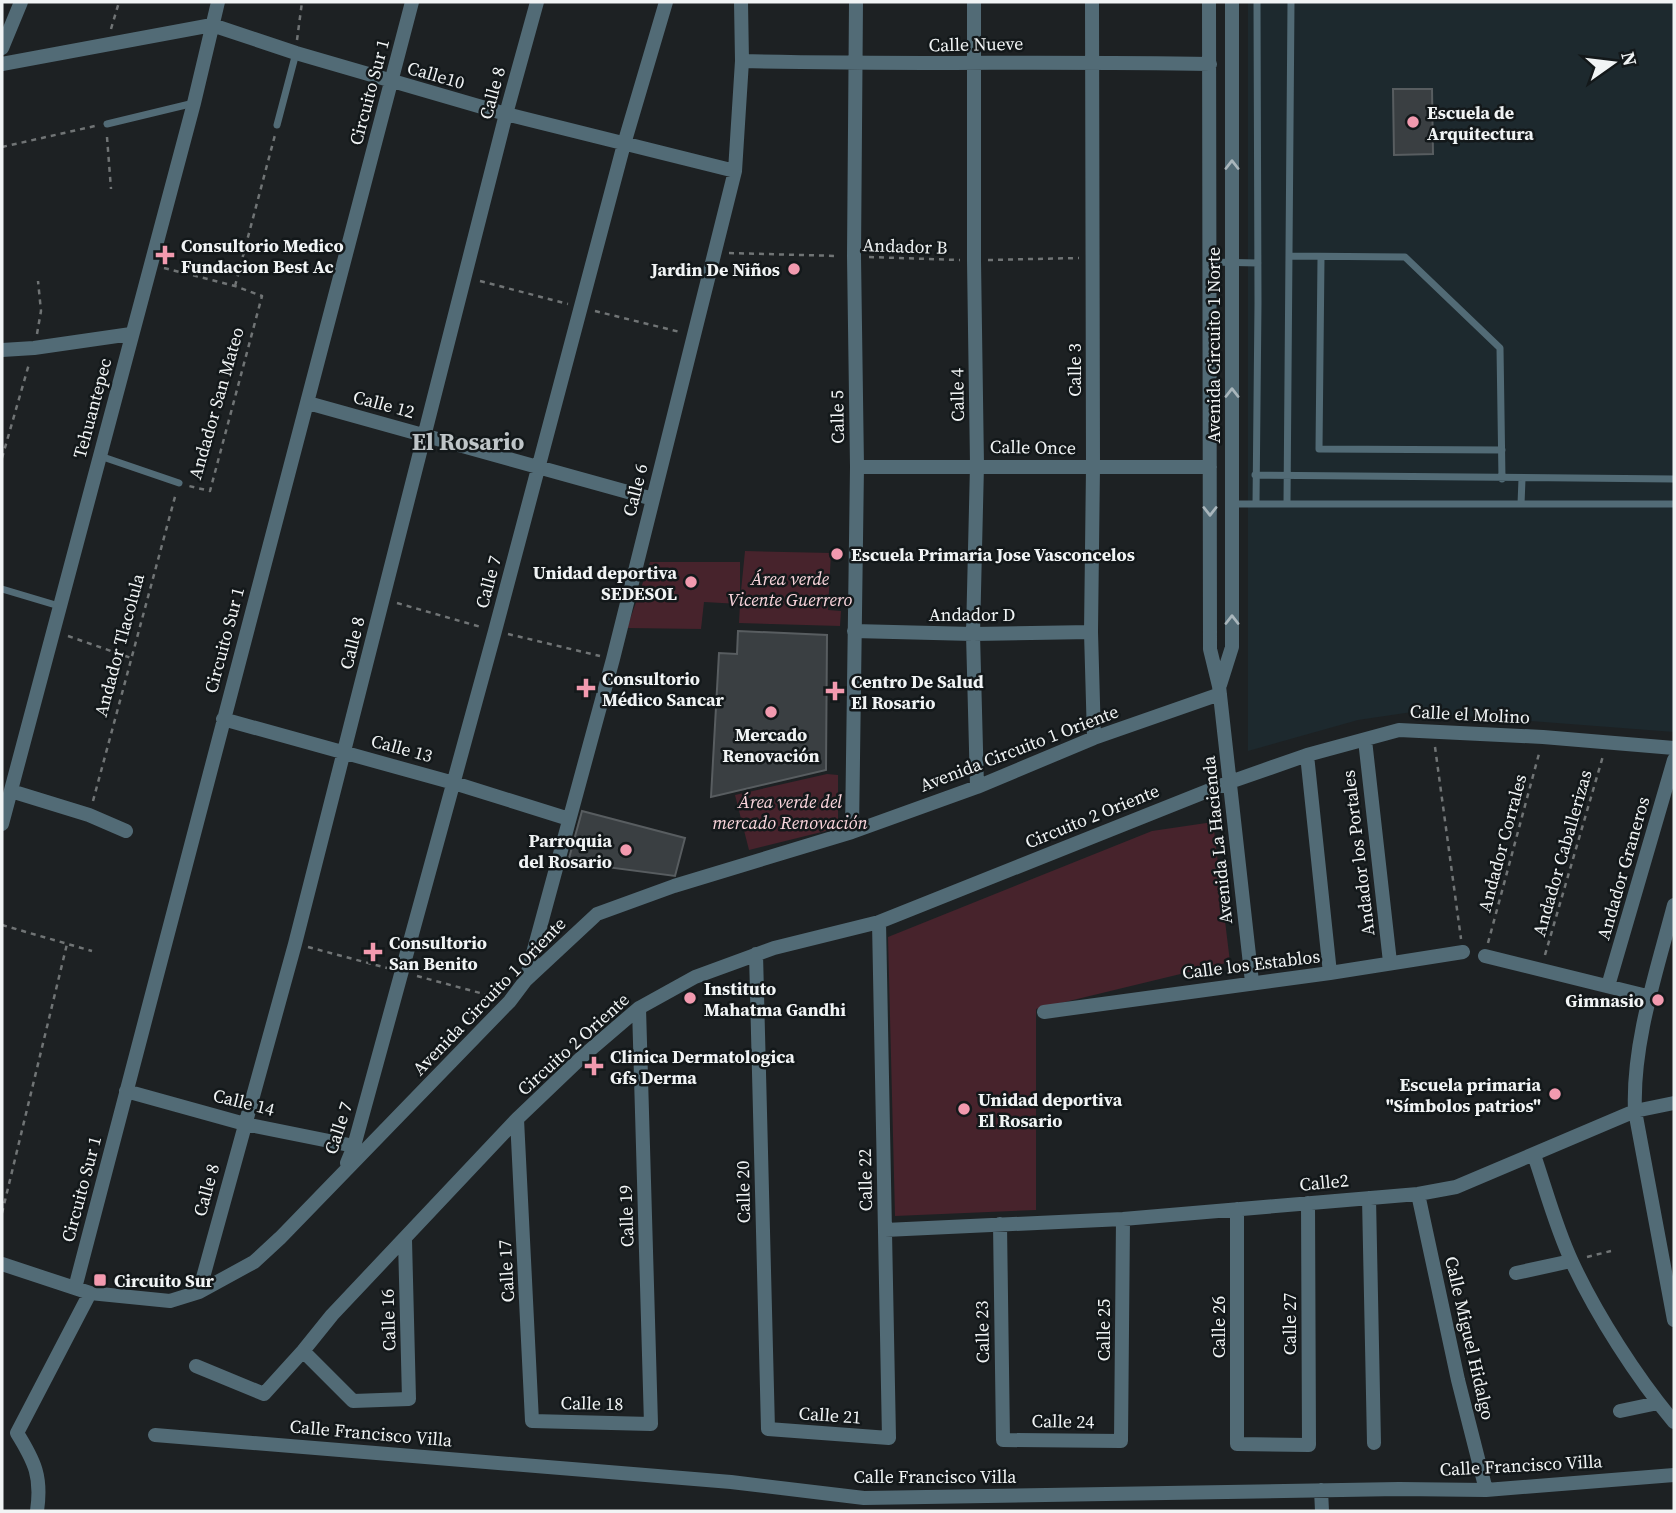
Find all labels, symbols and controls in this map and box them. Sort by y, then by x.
north arrow [1578,28,1648,98]
street label: Calle Nueve [928,31,1024,57]
street label: Circuito Sur 1 [343,36,395,148]
text: N [1615,49,1644,69]
street label: Calle10 [404,55,468,95]
street label: Calle 8 [473,64,511,122]
place label: Escuela de Arquitectura [1427,100,1534,146]
marker: Escuela de Arquitectura [1405,114,1421,130]
one-way arrow [1224,159,1240,170]
street label: Andador B [862,232,948,260]
place label: Consultorio Medico Fundacion Best Ac [181,233,344,279]
marker: Consultorio Medico Fundacion Best Ac [155,245,175,265]
street label: Avenida Circuito 1 Norte [1201,247,1226,443]
place label: Jardin De Niños [650,257,780,282]
marker: Jardin De Niños [786,261,802,277]
street label: Andador San Mateo [182,324,250,482]
street label: Calle 3 [1062,343,1087,397]
street label: Tehuantepec [67,355,117,461]
street label: Calle 4 [944,368,970,422]
street label: Calle 12 [351,384,417,424]
one-way arrow [1224,387,1240,397]
street label: Calle 5 [824,390,850,444]
district label: El Rosario [412,425,524,458]
street label: Calle Once [990,434,1076,460]
street label: Calle 6 [616,461,654,519]
one-way arrow [1202,506,1218,517]
place label: Escuela Primaria Jose Vasconcelos [851,542,1135,567]
marker: Escuela Primaria Jose Vasconcelos [829,546,845,562]
street label: Calle 7 [469,553,507,611]
place label: Unidad deportiva SEDESOL [533,560,678,606]
park label: Área verde Vicente Guerrero [728,566,853,612]
street label: Andador Tlacolula [88,570,150,719]
marker: Unidad deportiva SEDESOL [683,574,699,590]
street label: Circuito Sur 1 [198,584,250,696]
street label: Andador D [929,602,1015,627]
street label: Calle 8 [333,614,371,672]
one-way arrow [1224,614,1240,625]
place label: Consultorio Médico Sancar [602,666,725,712]
place label: Centro De Salud El Rosario [851,669,984,715]
marker: Consultorio Médico Sancar [576,678,596,698]
marker: Centro De Salud El Rosario [825,681,845,701]
street label: Calle el Molino [1409,698,1531,730]
street label: Avenida Circuito 1 Oriente [916,699,1122,797]
marker: Mercado Renovación [763,704,779,720]
place label: Mercado Renovación [722,722,820,768]
street label: Calle 13 [369,728,435,768]
street label: Avenida La Hacienda [1196,754,1238,925]
street label: Andador Caballerizas [1526,767,1598,939]
street label: Andador los Portales [1335,769,1381,937]
street label: Andador Corrales [1472,771,1532,915]
street label: Circuito 2 Oriente [1021,778,1163,854]
park label: Área verde del mercado Renovación [712,789,868,835]
street label: Andador Graneros [1591,793,1655,943]
place label: Parroquia del Rosario [519,828,612,874]
marker: Parroquia del Rosario [618,842,634,858]
street label: Avenida Circuito 1 Oriente [407,911,571,1081]
place label: Consultorio San Benito [389,930,487,976]
marker: Consultorio San Benito [363,942,383,962]
street label: Calle los Establos [1181,943,1322,985]
place label: Instituto Mahatma Gandhi [704,976,846,1022]
street label: Circuito 2 Oriente [512,987,634,1101]
place label: Gimnasio [1565,988,1644,1013]
marker: Instituto Mahatma Gandhi [682,990,698,1006]
marker: Gimnasio [1650,992,1666,1008]
place label: Clinica Dermatologica Gfs Derma [610,1044,795,1090]
marker: Clinica Dermatologica Gfs Derma [584,1056,604,1076]
place label: Escuela primaria "Símbolos patrios" [1386,1072,1541,1118]
street label: Calle 14 [211,1082,277,1122]
marker: Escuela primaria "Símbolos patrios" [1547,1086,1563,1102]
place label: Unidad deportiva El Rosario [978,1087,1123,1133]
street label: Calle 7 [318,1099,358,1157]
marker: Unidad deportiva El Rosario [956,1101,972,1117]
street label: Circuito Sur 1 [55,1133,107,1245]
street label: Calle 22 [852,1148,878,1212]
street label: Calle 20 [730,1160,756,1224]
street label: Calle 8 [187,1161,225,1219]
street label: Calle2 [1298,1167,1350,1197]
street label: Calle 19 [612,1184,640,1248]
street label: Calle 17 [492,1239,520,1303]
street label: Calle Miguel Hidalgo [1439,1254,1501,1422]
place label: Circuito Sur [114,1268,215,1293]
marker: Circuito Sur [92,1272,108,1288]
street label: Calle 16 [374,1288,402,1352]
street label: Calle 27 [1277,1293,1302,1355]
street label: Calle 26 [1206,1296,1231,1358]
street label: Calle 25 [1091,1299,1116,1361]
street label: Calle 23 [969,1300,995,1364]
street label: Calle 18 [560,1390,624,1416]
street label: Calle 21 [798,1400,862,1430]
street label: Calle 24 [1031,1408,1095,1434]
street label: Calle Francisco Villa [289,1413,454,1453]
street label: Calle Francisco Villa [1439,1448,1604,1482]
street label: Calle Francisco Villa [853,1464,1017,1489]

